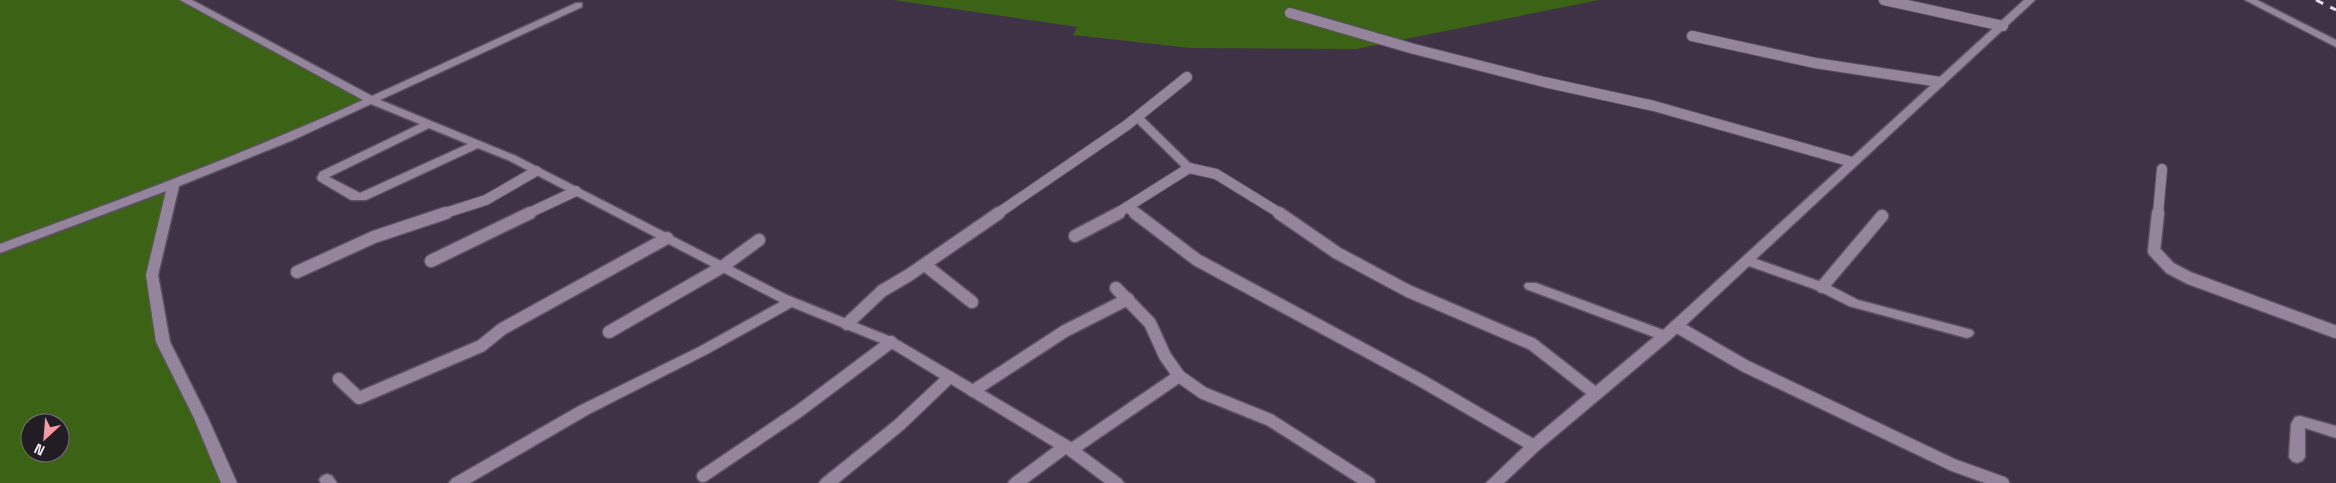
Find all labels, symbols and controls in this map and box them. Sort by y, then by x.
north arrow [20,413,70,463]
text: N [31,440,47,460]

